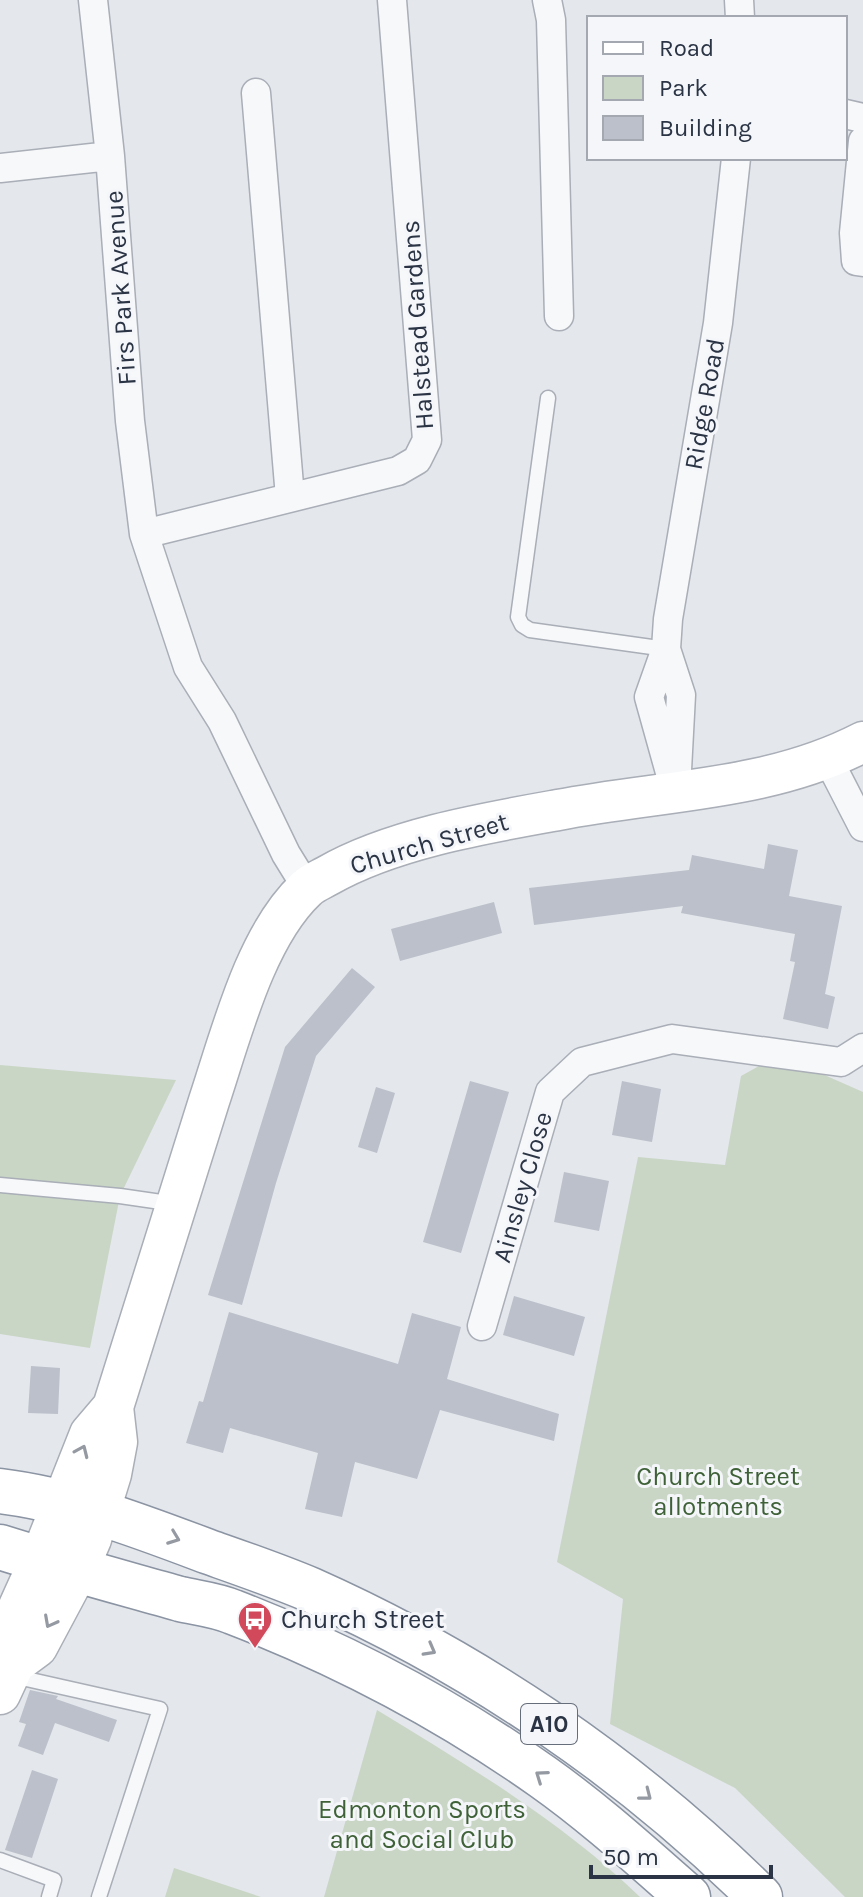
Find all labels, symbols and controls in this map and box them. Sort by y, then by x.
legend [587,16,847,160]
text: Road [659,34,714,62]
text: Park [659,74,708,102]
text: Building [659,114,752,142]
street label: Firs Park Avenue [98,190,143,386]
street label: Halstead Gardens [395,219,440,431]
street label: Ridge Road [678,336,731,472]
street label: Church Street [346,806,512,881]
street label: Ainsley Close [486,1108,559,1266]
one-way arrow [72,1445,88,1459]
park label: Church Street allotments [636,1461,800,1522]
one-way arrow [166,1528,180,1545]
bus stop icon: Church Street [236,1600,274,1650]
place label: Church Street [281,1604,445,1635]
one-way arrow [44,1613,60,1628]
one-way arrow [422,1641,437,1656]
road number: A10 [521,1704,577,1744]
one-way arrow [535,1771,549,1786]
one-way arrow [637,1786,652,1800]
park label: Edmonton Sports and Social Club [318,1794,526,1855]
scale bar [591,1829,771,1879]
text: 50 m [603,1843,659,1871]

